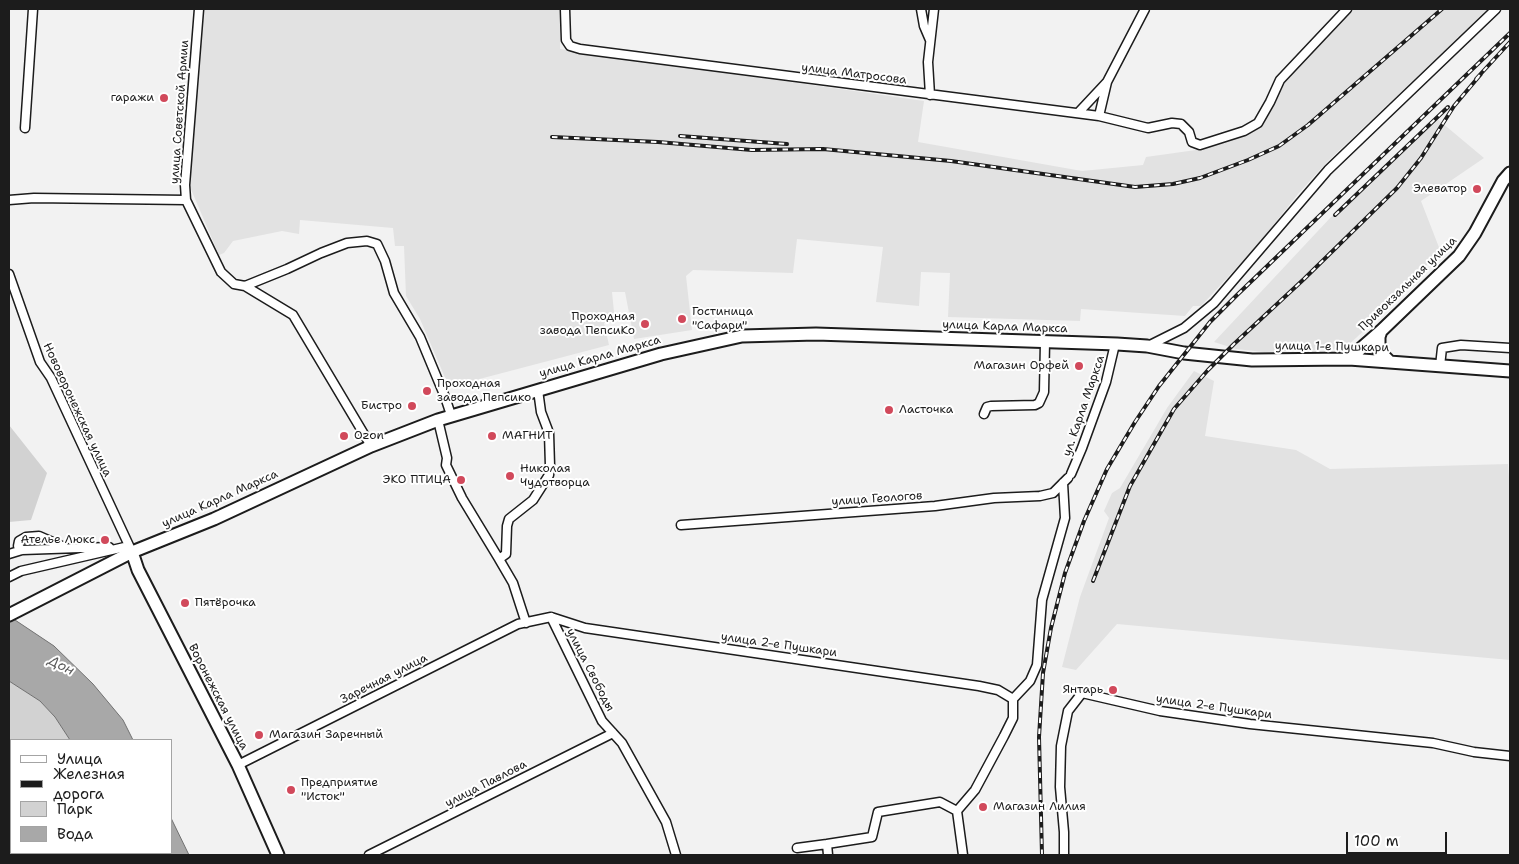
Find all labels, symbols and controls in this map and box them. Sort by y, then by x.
street label: улица Советской Армии [168,39,192,185]
street label: улица Матросова [801,60,907,88]
place label: гаражи [111,91,154,105]
marker: гаражи [158,92,170,104]
place label: Элеватор [1413,182,1467,196]
marker: Элеватор [1471,183,1483,195]
street label: Привокзальная улица [1356,234,1460,334]
place label: Гостиница "Сафари" [692,305,753,333]
place label: Проходная завода ПепсиКо [540,310,635,338]
marker: Гостиница "Сафари" [676,313,688,325]
marker: Проходная завода ПепсиКо [639,318,651,330]
street label: улица Карла Маркса [942,318,1068,336]
street label: улица Карла Маркса [538,333,662,381]
street label: улица 1-е Пушкари [1275,339,1389,355]
street label: Нововоронежская улица [40,341,114,479]
street label: ул. Карла Маркса [1060,354,1108,458]
place label: Магазин Орфей [974,359,1069,373]
marker: Магазин Орфей [1073,360,1085,372]
place label: Проходная завода Пепсико [437,377,531,405]
marker: Проходная завода Пепсико [421,385,433,397]
place label: Бистро [361,399,402,413]
marker: Бистро [406,400,418,412]
place label: Ласточка [899,403,953,417]
marker: Ласточка [883,404,895,416]
place label: Ozon [354,429,384,443]
place label: МАГНИТ [502,429,553,443]
marker: Ozon [338,430,350,442]
marker: МАГНИТ [486,430,498,442]
place label: Николая Чудотворца [520,462,590,490]
street label: улица Карла Маркса [160,467,280,531]
marker: Николая Чудотворца [504,470,516,482]
place label: ЭКО ПТИЦА [383,473,451,487]
marker: ЭКО ПТИЦА [455,474,467,486]
street label: улица Геологов [831,489,923,509]
place label: Ателье Люкс [20,533,95,547]
marker: Ателье Люкс [99,534,111,546]
place label: Пятёрочка [195,596,256,610]
marker: Пятёрочка [179,597,191,609]
street label: улица Свободы [563,626,617,714]
street label: улица 2-е Пушкари [720,630,838,660]
street label: Воронежская улица [185,641,251,753]
street label: Заречная улица [338,651,430,707]
water label: Дон [45,652,77,680]
place label: Янтарь [1063,683,1103,697]
marker: Янтарь [1107,684,1119,696]
street label: улица 2-е Пушкари [1155,692,1273,722]
place label: Магазин Заречный [269,728,383,742]
marker: Магазин Заречный [253,729,265,741]
legend [10,739,172,854]
text: Улица [57,749,102,769]
street label: улица Павлова [443,757,529,811]
text: Железная дорога [53,764,125,804]
place label: Предприятие "Исток" [301,776,378,804]
marker: Предприятие "Исток" [285,784,297,796]
text: Парк [57,799,93,819]
place label: Магазин Лилия [993,800,1086,814]
marker: Магазин Лилия [977,801,989,813]
scale bar [1349,822,1450,854]
text: Вода [57,824,93,844]
text: 100 m [1354,831,1399,851]

